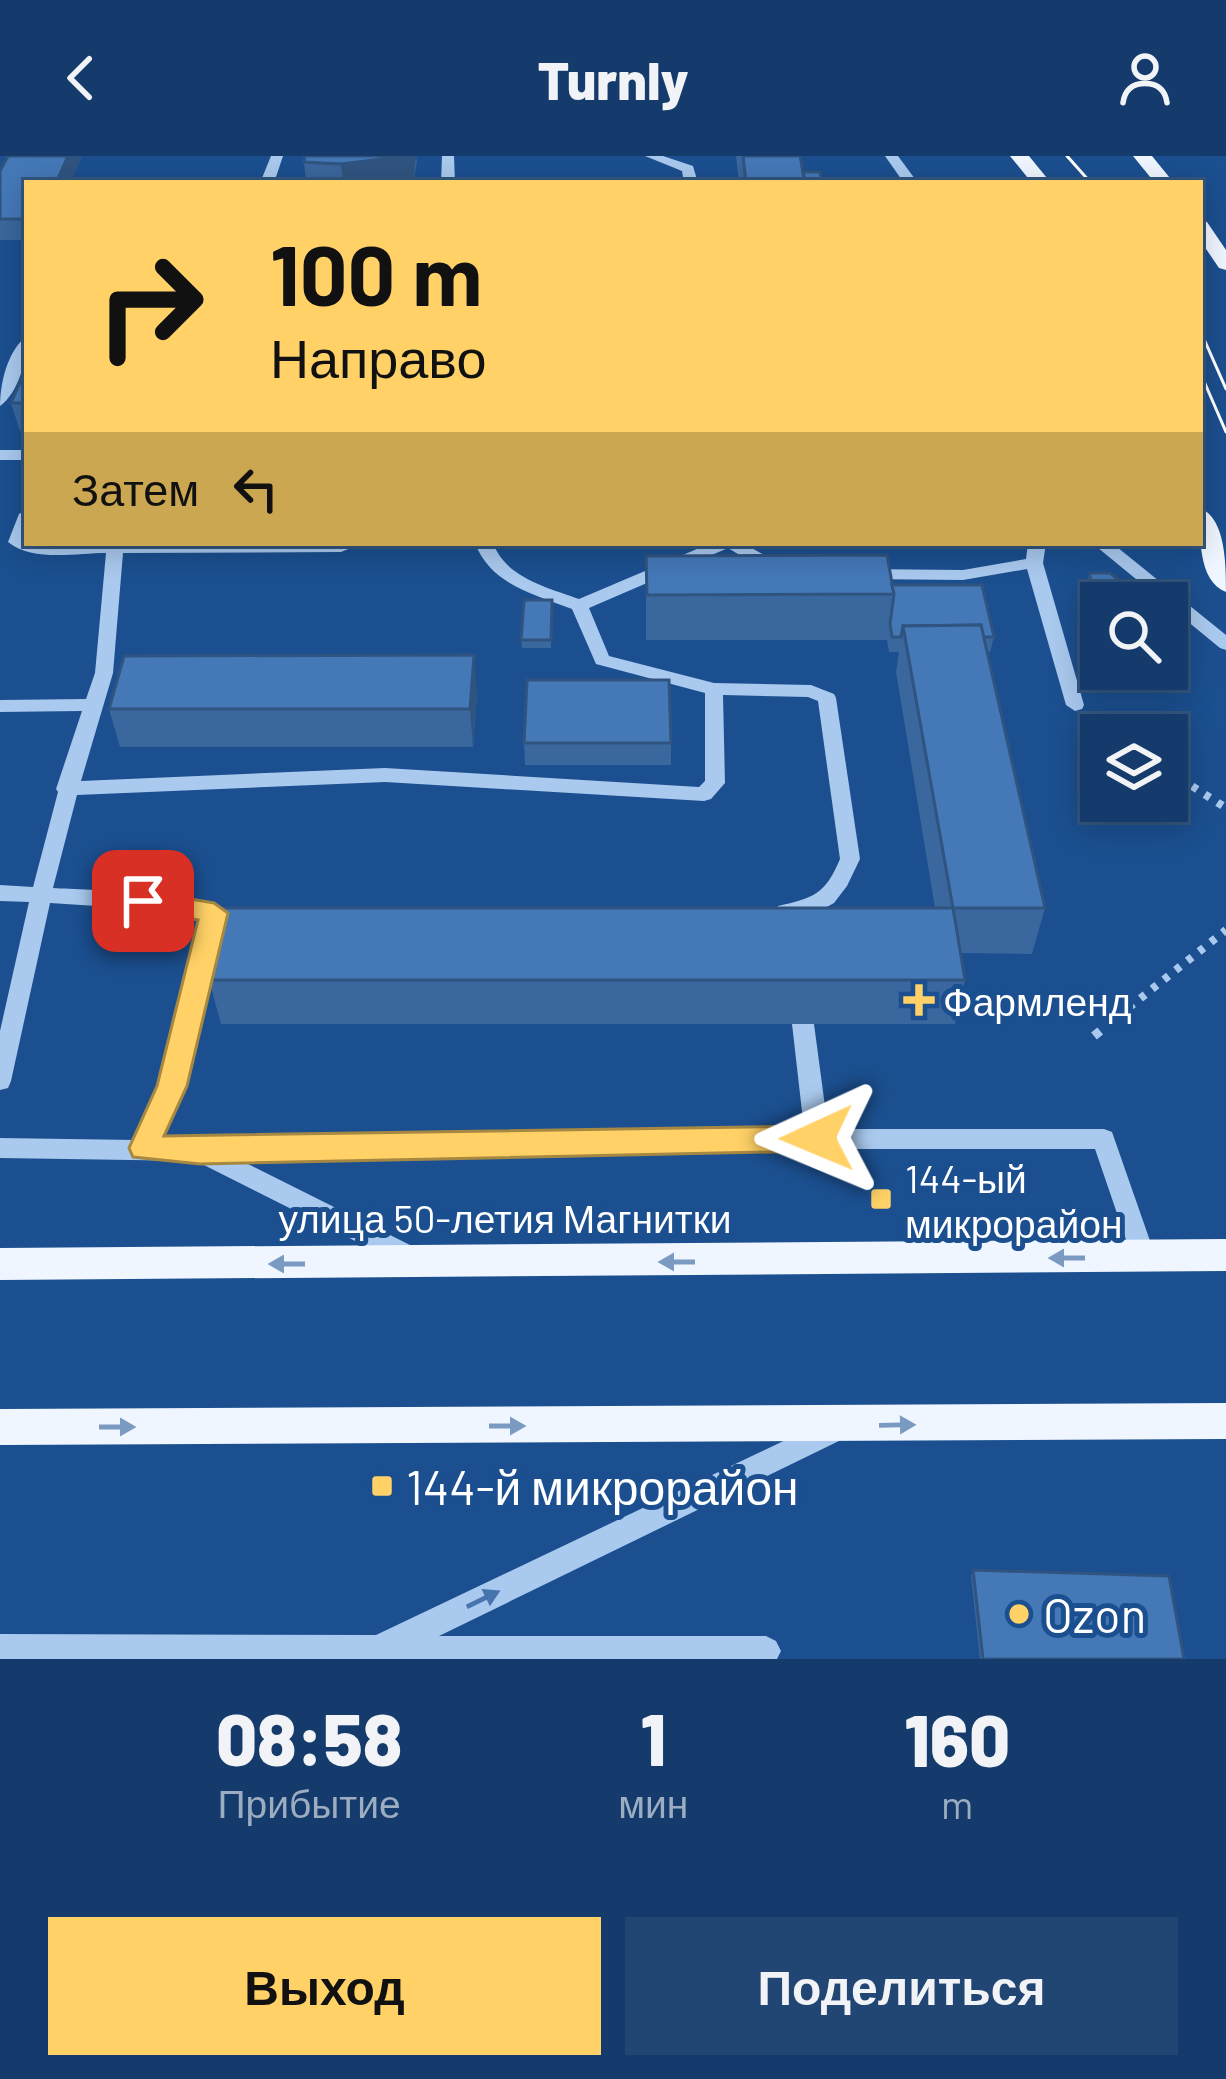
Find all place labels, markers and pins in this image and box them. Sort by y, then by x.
pin [92,850,194,952]
place label: Фармленд [943,977,1132,1024]
marker: Фармленд [906,987,932,1013]
place label: 144-ый микрорайон [905,1154,1122,1246]
marker: 144-ый микрорайон [868,1186,894,1212]
place label: 144-й микрорайон [406,1457,799,1515]
marker: 144-й микрорайон [369,1473,395,1499]
place label: Ozon [1043,1585,1146,1643]
marker: Ozon [1006,1601,1032,1627]

